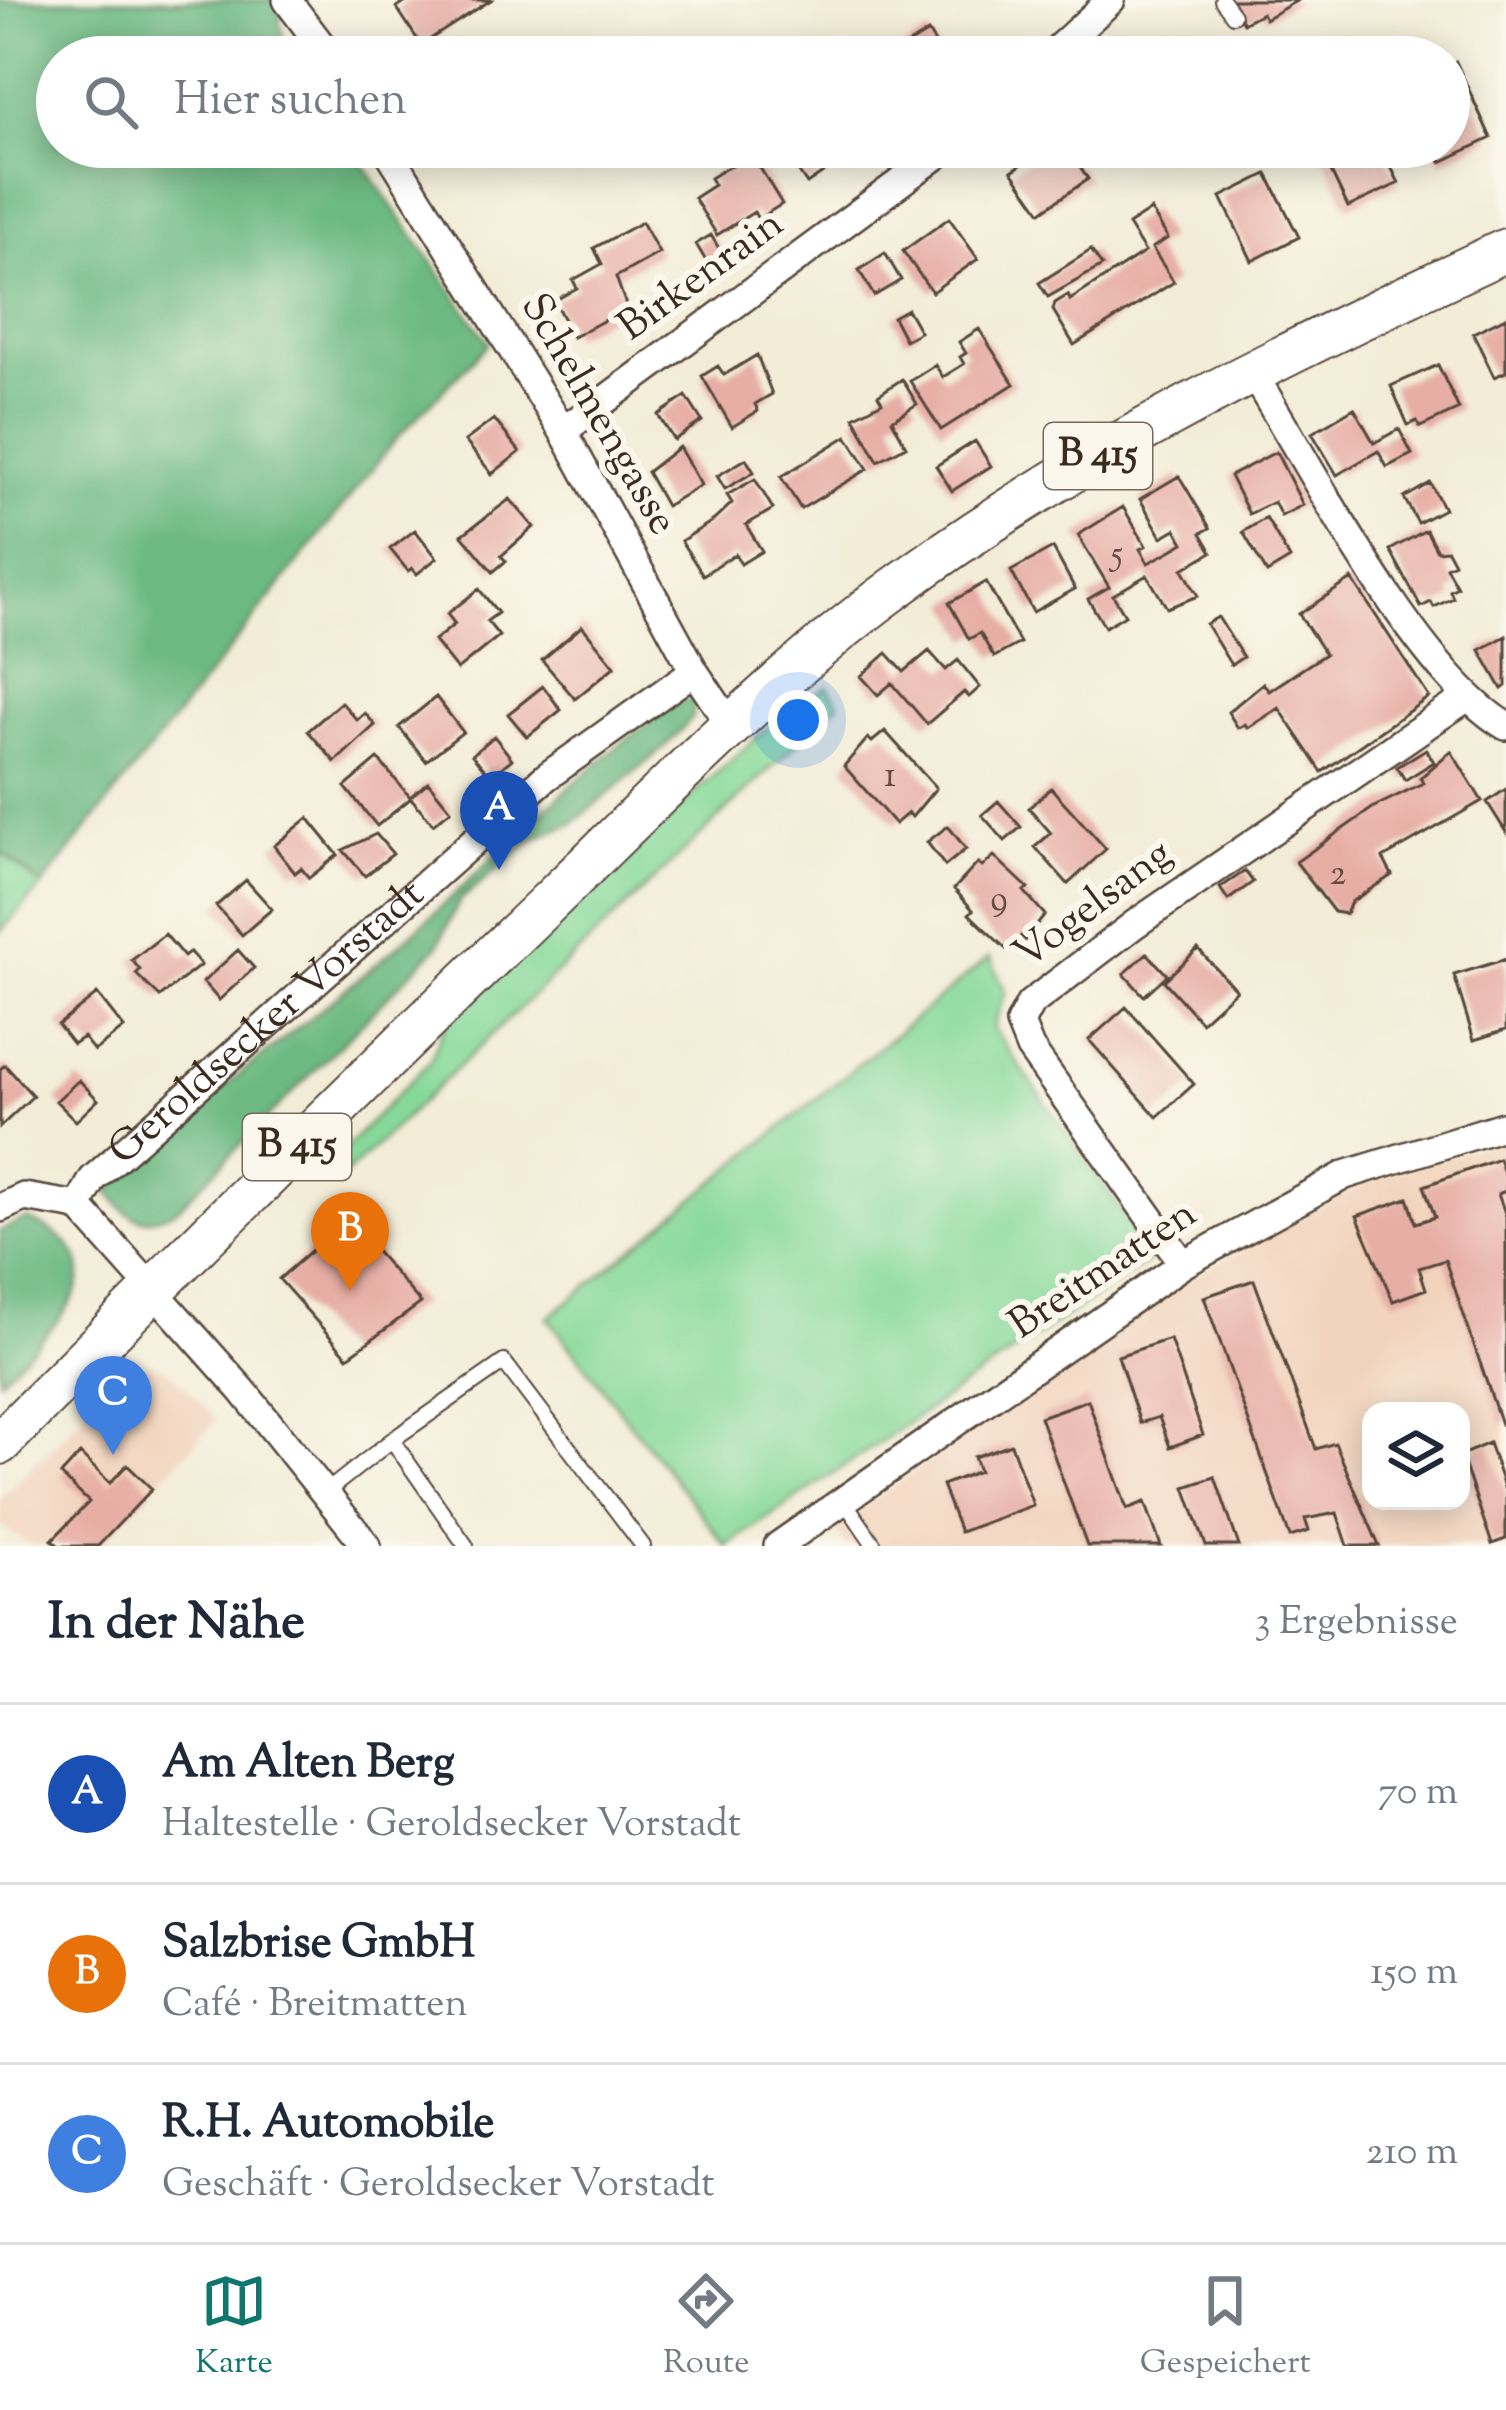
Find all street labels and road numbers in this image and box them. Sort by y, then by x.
street label: Birkenrain [607,196,797,358]
street label: Schelmengasse [504,283,690,547]
road number: B 415 [1044,423,1152,489]
street label: Vogelsang [1002,826,1186,986]
street label: Geroldsecker Vorstadt [97,867,439,1181]
road number: B 415 [243,1114,351,1180]
street label: Breitmatten [998,1186,1210,1356]

